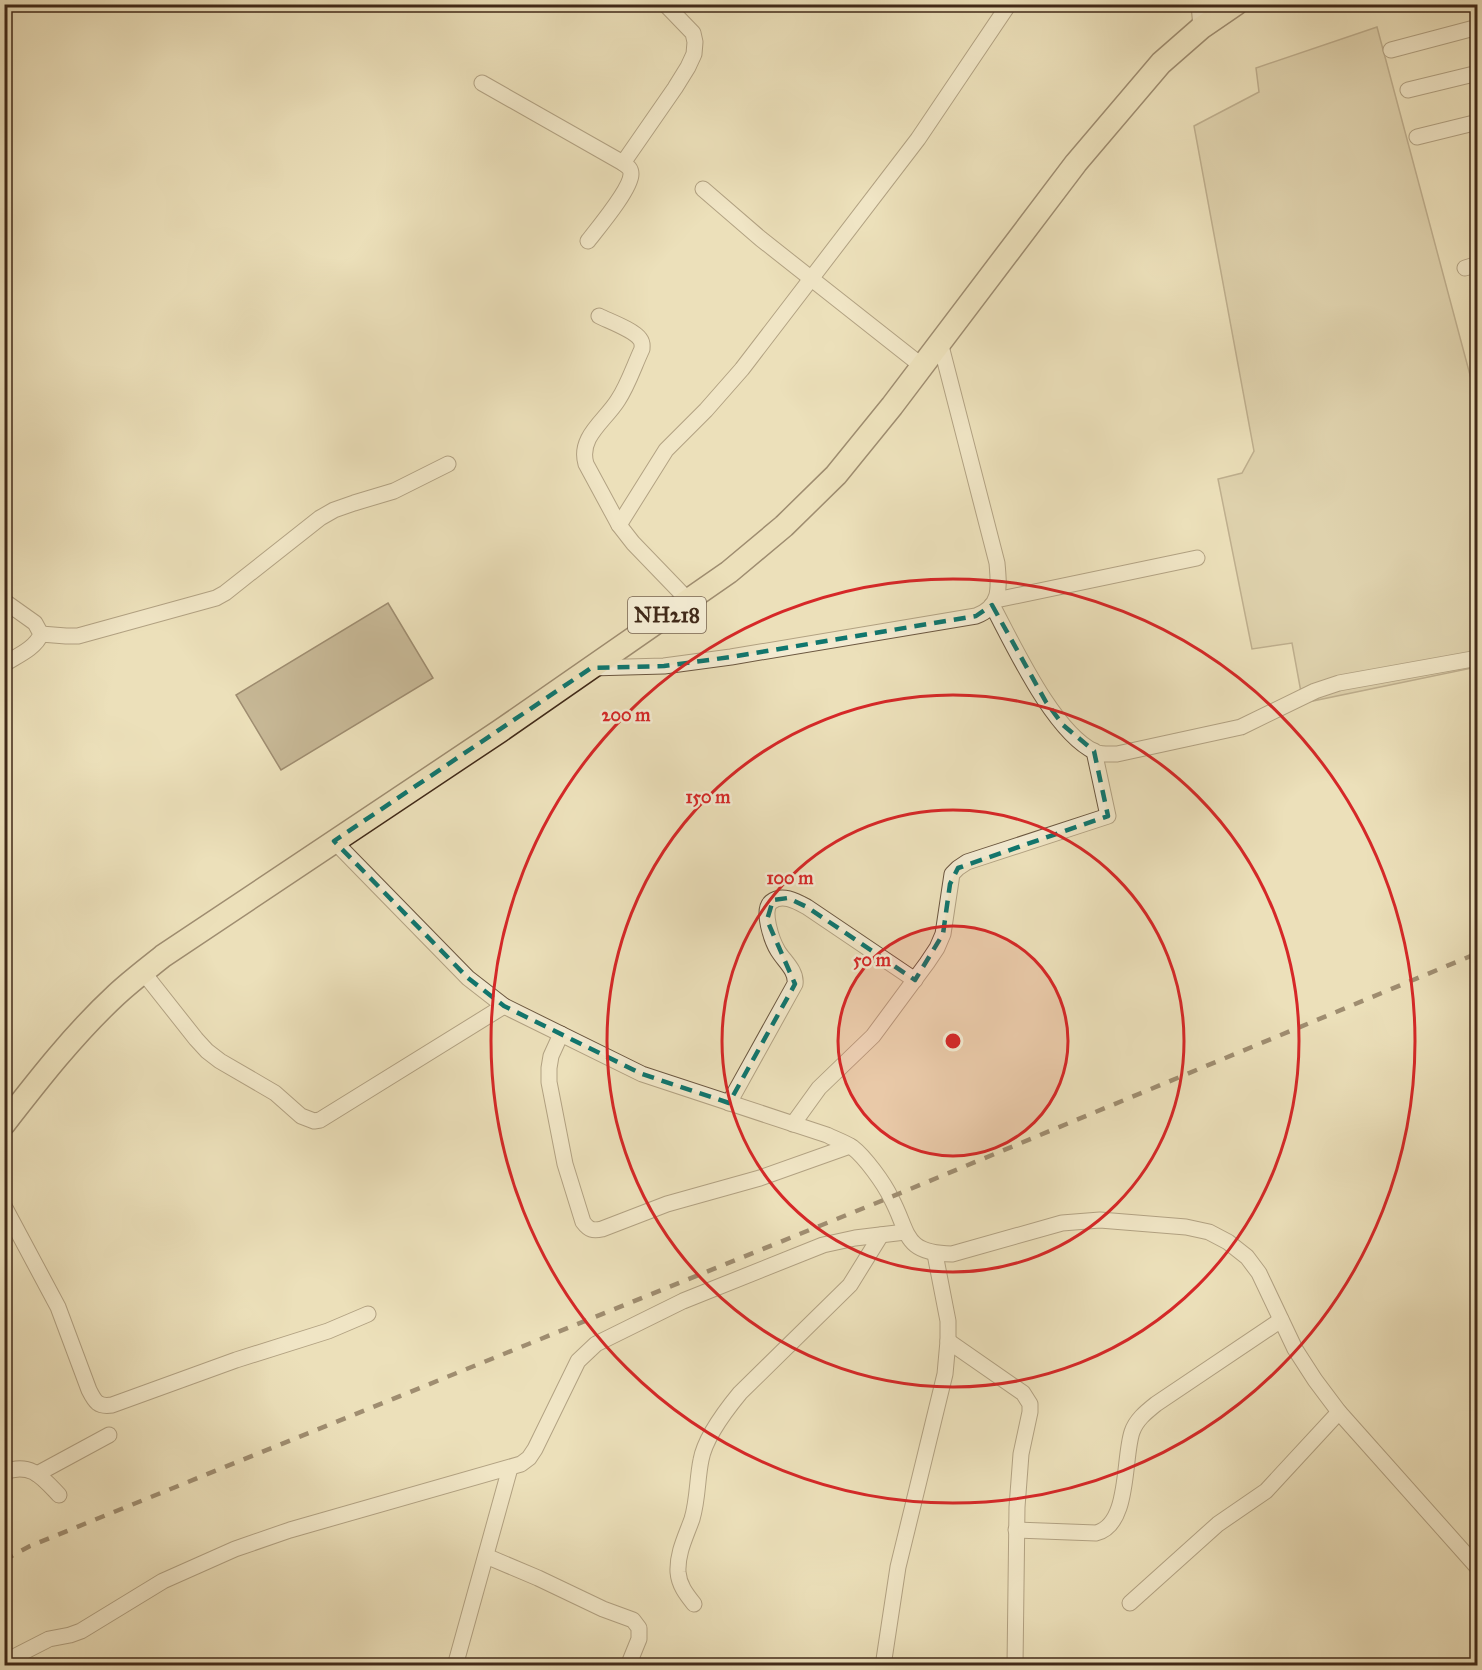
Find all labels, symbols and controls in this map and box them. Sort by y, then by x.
road number: NH218 [628,597,706,633]
text: 200 m [602,704,651,726]
text: 150 m [686,786,731,808]
text: 100 m [767,867,814,889]
text: 50 m [853,949,892,971]
centre of rings [943,1031,963,1051]

